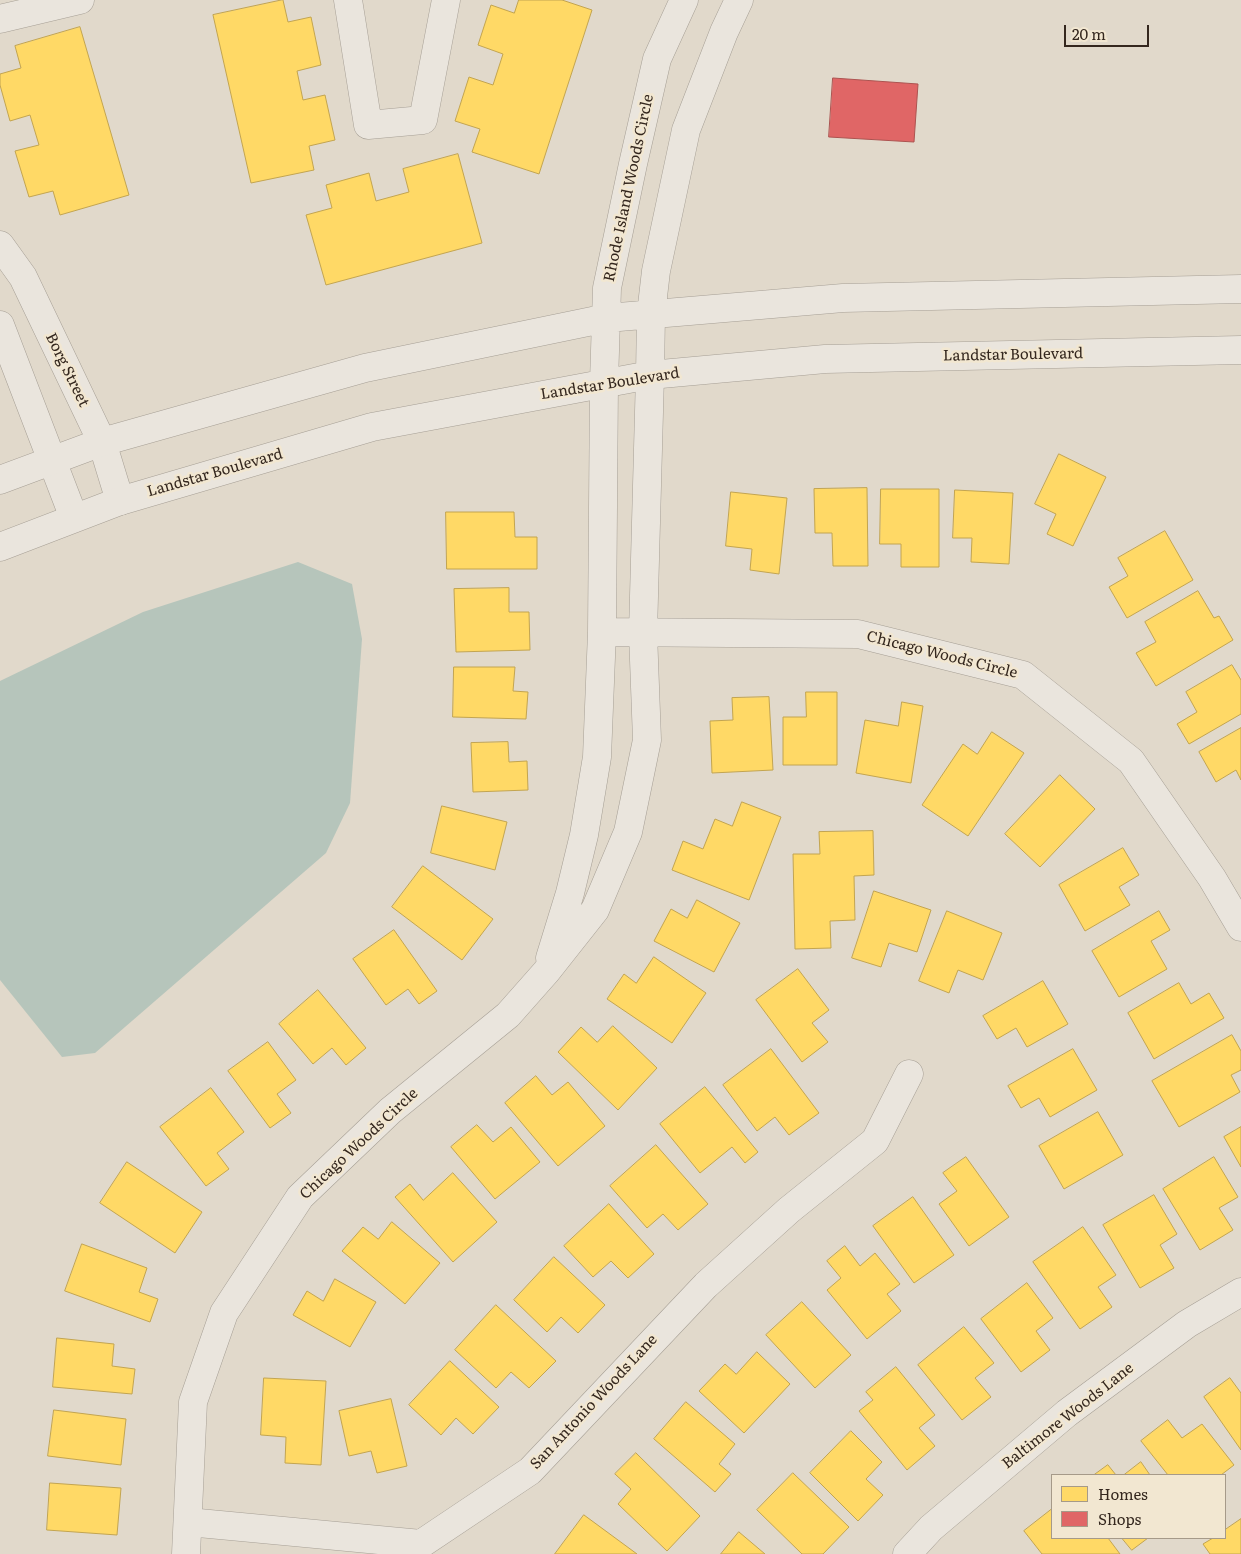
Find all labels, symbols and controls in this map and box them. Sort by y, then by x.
scale bar [1066,15,1151,47]
text: 20 m [1072,22,1106,45]
street label: Rhode Island Woods Circle [600,93,658,283]
street label: Borg Street [41,330,93,410]
street label: Landstar Boulevard [943,345,1083,365]
street label: Landstar Boulevard [539,364,681,404]
street label: Landstar Boulevard [145,445,285,501]
street label: Chicago Woods Circle [865,628,1019,682]
street label: Chicago Woods Circle [296,1085,422,1203]
street label: San Antonio Woods Lane [527,1331,661,1473]
street label: Baltimore Woods Lane [999,1359,1137,1473]
legend [1051,1474,1226,1539]
text: Homes [1098,1482,1148,1505]
text: Shops [1098,1507,1141,1530]

